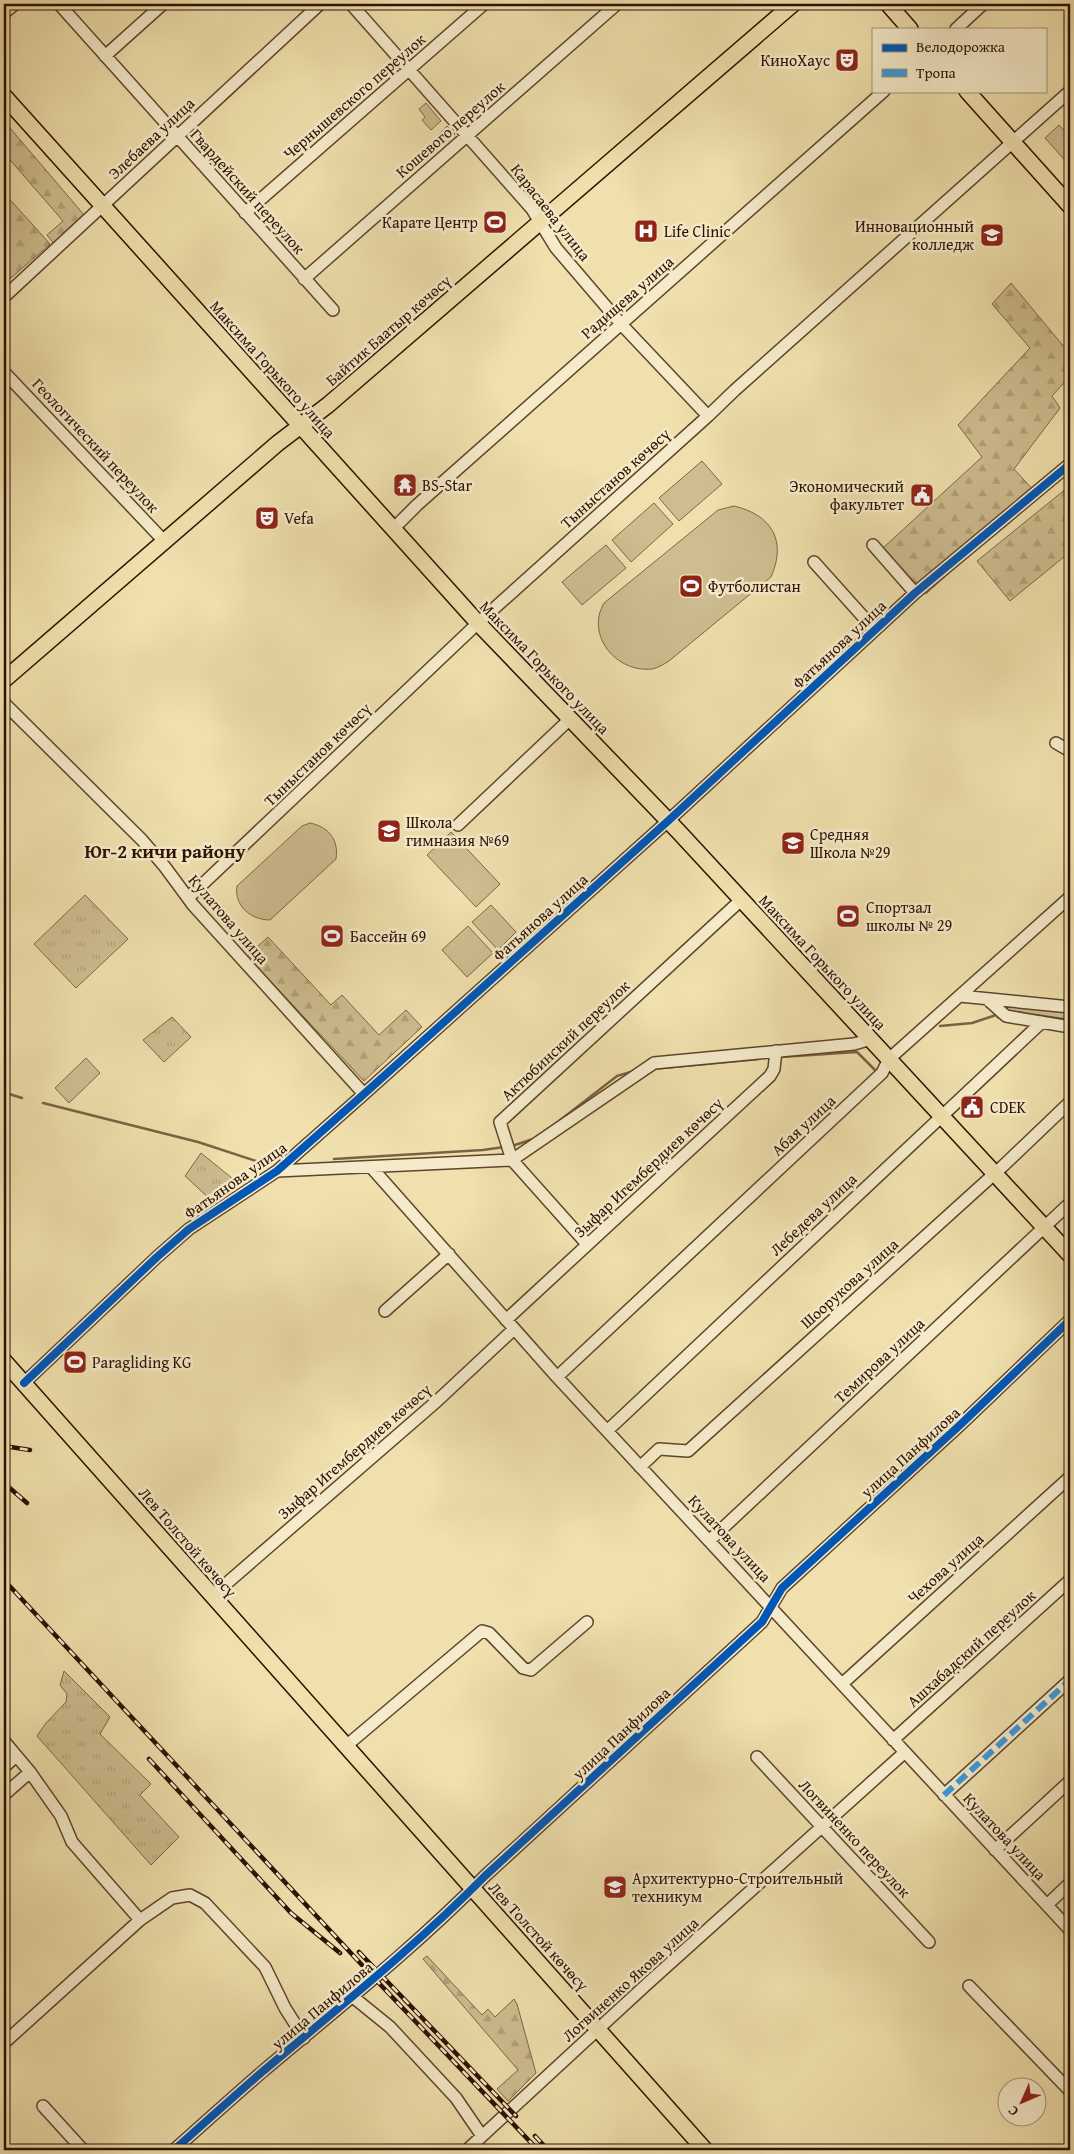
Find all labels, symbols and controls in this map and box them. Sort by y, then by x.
street label: Чернышевского переулок [277,27,431,165]
legend [872,28,1046,92]
text: Велодорожка [916,36,1006,57]
theatre icon: КиноХаус [834,47,860,73]
place label: КиноХаус [760,48,830,72]
text: Тропа [916,62,957,83]
street label: Кошевого переулок [390,74,510,183]
street label: Элебаева улица [102,91,200,185]
street label: Гвардейский переулок [185,123,311,260]
street label: Карасаева улица [505,158,597,266]
sports icon: Карате Центр [482,209,508,235]
place label: Карате Центр [382,210,478,234]
place label: Инновационный колледж [855,214,974,256]
hospital icon: Life Clinic [633,218,659,244]
place label: Life Clinic [664,219,731,243]
school or university icon: Инновационный колледж [979,222,1005,248]
street label: Радищева улица [575,250,679,344]
street label: Байтик Баатыр көчөсү [320,268,456,391]
street label: Максима Горького улица [205,295,342,443]
street label: Геологический переулок [27,372,166,518]
street label: Тыныстанов көчөсү [555,422,676,534]
temple icon: BS-Star [392,472,418,498]
place label: BS-Star [422,473,472,497]
place label: Экономический факультет [789,474,904,516]
public building icon: Экономический факультет [909,482,935,508]
theatre icon: Vefa [254,505,280,531]
place label: Vefa [284,506,314,530]
sports icon: Футболистан [678,573,704,599]
place label: Футболистан [708,574,801,598]
street label: Фатьянова улица [787,594,892,694]
street label: Максима Горького улица [475,595,616,740]
street label: Тыныстанов көчөсү [258,696,376,811]
place label: Школа гимназия №69 [406,810,510,852]
school or university icon: Школа гимназия №69 [376,818,402,844]
place label: Средняя Школа №29 [810,822,891,864]
school or university icon: Средняя Школа №29 [780,830,806,856]
district label: Юг-2 кичи району [84,837,246,865]
street label: Фатьянова улица [487,867,593,966]
street label: Кулатова улица [183,869,275,970]
street label: Максима Горького улица [754,889,893,1036]
place label: Спортзал школы № 29 [866,895,953,937]
sports icon: Спортзал школы № 29 [835,903,861,929]
sports icon: Бассейн 69 [319,923,345,949]
place label: Бассейн 69 [350,924,426,948]
street label: Актюбинский переулок [495,973,635,1106]
street label: Абая улица [765,1089,841,1161]
street label: Зыфар Игембердиев көчөсү [568,1091,729,1243]
public building icon: CDEK [959,1094,985,1120]
place label: CDEK [990,1095,1027,1119]
street label: Фатьянова улица [179,1135,292,1225]
street label: Лебедева улица [764,1167,862,1261]
street label: Шоорукова улица [794,1232,904,1334]
street label: Темирова улица [828,1311,930,1408]
sports icon: Paragliding KG [62,1349,88,1375]
place label: Paragliding KG [92,1350,192,1374]
street label: Зыфар Игембердиев көчөсү [272,1377,437,1525]
street label: улица Панфилова [854,1400,965,1504]
street label: Лев Толстой көчөсү [133,1481,243,1603]
street label: Кулатова улица [683,1489,777,1588]
street label: Чехова улица [901,1527,989,1609]
street label: Ашхабадский переулок [901,1583,1041,1713]
street label: улица Панфилова [566,1681,676,1786]
street label: Логвиненко переулок [793,1773,917,1903]
street label: Кулатова улица [958,1787,1052,1886]
place label: Архитектурно-Строительный техникум [632,1866,844,1908]
school or university icon: Архитектурно-Строительный техникум [602,1874,628,1900]
street label: Лев Толстой көчөсү [483,1876,595,1996]
street label: Логвиненко Якова улица [556,1911,704,2047]
street label: улица Панфилова [265,1955,378,2056]
north arrow [996,2076,1046,2126]
text: С [1003,2101,1023,2121]

